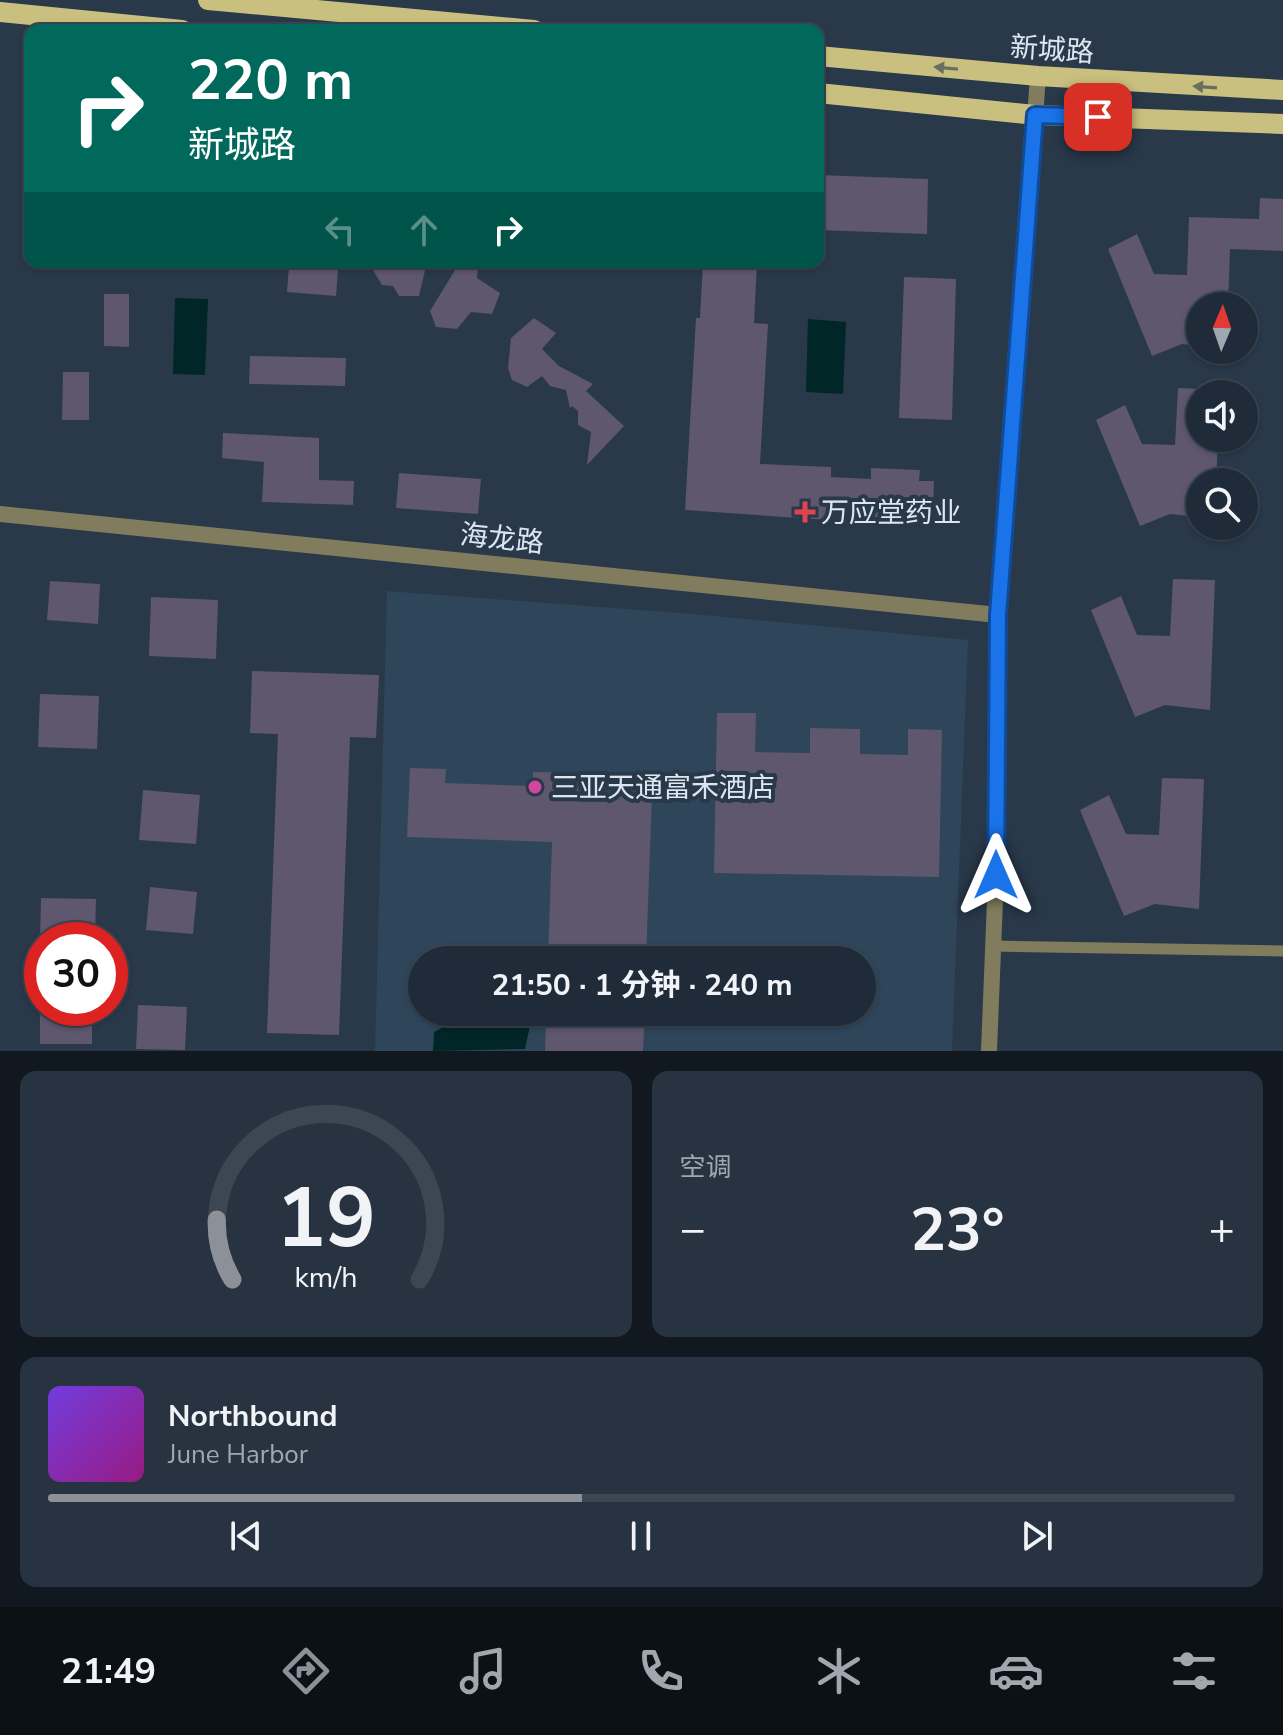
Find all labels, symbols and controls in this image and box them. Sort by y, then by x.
street label: 新城路 [1009,28,1095,72]
text: 220 m [188,42,353,119]
icon: right [56,56,160,160]
one-way arrow [933,61,958,74]
one-way arrow [1192,80,1217,93]
pin [1064,83,1132,151]
icon: arrive [1076,95,1120,139]
text: 新城路 [188,121,296,170]
icon: left [318,208,362,252]
icon: ahead [402,208,446,252]
icon: right [486,208,530,252]
north arrow [1186,292,1258,364]
map controls [1186,292,1258,540]
button: sound [1186,380,1258,452]
button: search [1186,468,1258,540]
place label: 万应堂药业 [821,494,961,532]
marker: 万应堂药业 [796,503,814,521]
street label: 海龙路 [458,516,546,562]
place label: 三亚天通富禾酒店 [551,769,775,807]
marker: 三亚天通富禾酒店 [526,778,544,796]
position arrow [954,833,1038,917]
speed limit sign: 30 [24,922,128,1026]
text: 21:50 · 1 分钟 · 240 m [491,965,793,1006]
text: 空调 [680,1150,732,1185]
text: 19 [276,1162,376,1275]
text: 23° [910,1189,1005,1271]
text: − [680,1200,706,1260]
text: + [1209,1200,1235,1260]
text: km/h [294,1258,357,1297]
text: Northbound [168,1396,338,1437]
text: June Harbor [168,1437,308,1472]
icon: previous [224,1514,268,1558]
icon: pause [619,1514,663,1558]
icon: next [1015,1514,1059,1558]
icon: directions [278,1643,334,1699]
icon: music [455,1643,511,1699]
icon: phone [633,1643,689,1699]
icon: climate [811,1643,867,1699]
icon: car [988,1643,1044,1699]
icon: filters [1166,1643,1222,1699]
text: 21:49 [61,1647,156,1696]

